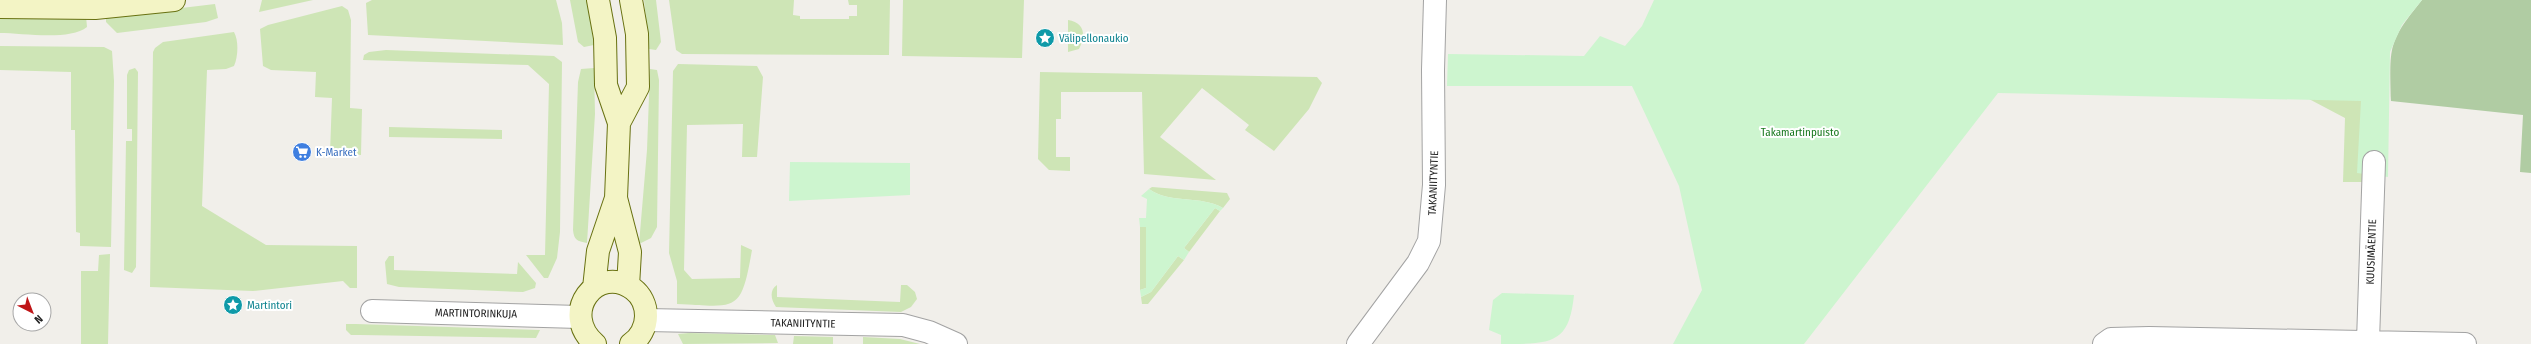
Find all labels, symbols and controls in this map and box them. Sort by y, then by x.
place icon: Välipellonaukio [1034,27,1056,49]
place label: Välipellonaukio [1059,32,1129,45]
park label: Takamartinpuisto [1761,126,1839,139]
supermarket icon: K-Market [291,141,313,163]
place label: K-Market [316,146,357,159]
street label: TAKANIITYNTIE [1426,150,1441,216]
street label: KUUSIMÄENTIE [2364,219,2379,285]
north arrow [12,292,52,332]
place icon: Martintori [222,294,244,316]
place label: Martintori [247,299,292,312]
street label: MARTINTORINKUJA [435,306,517,321]
text: N [32,312,45,326]
street label: TAKANIITYNTIE [770,316,835,331]

